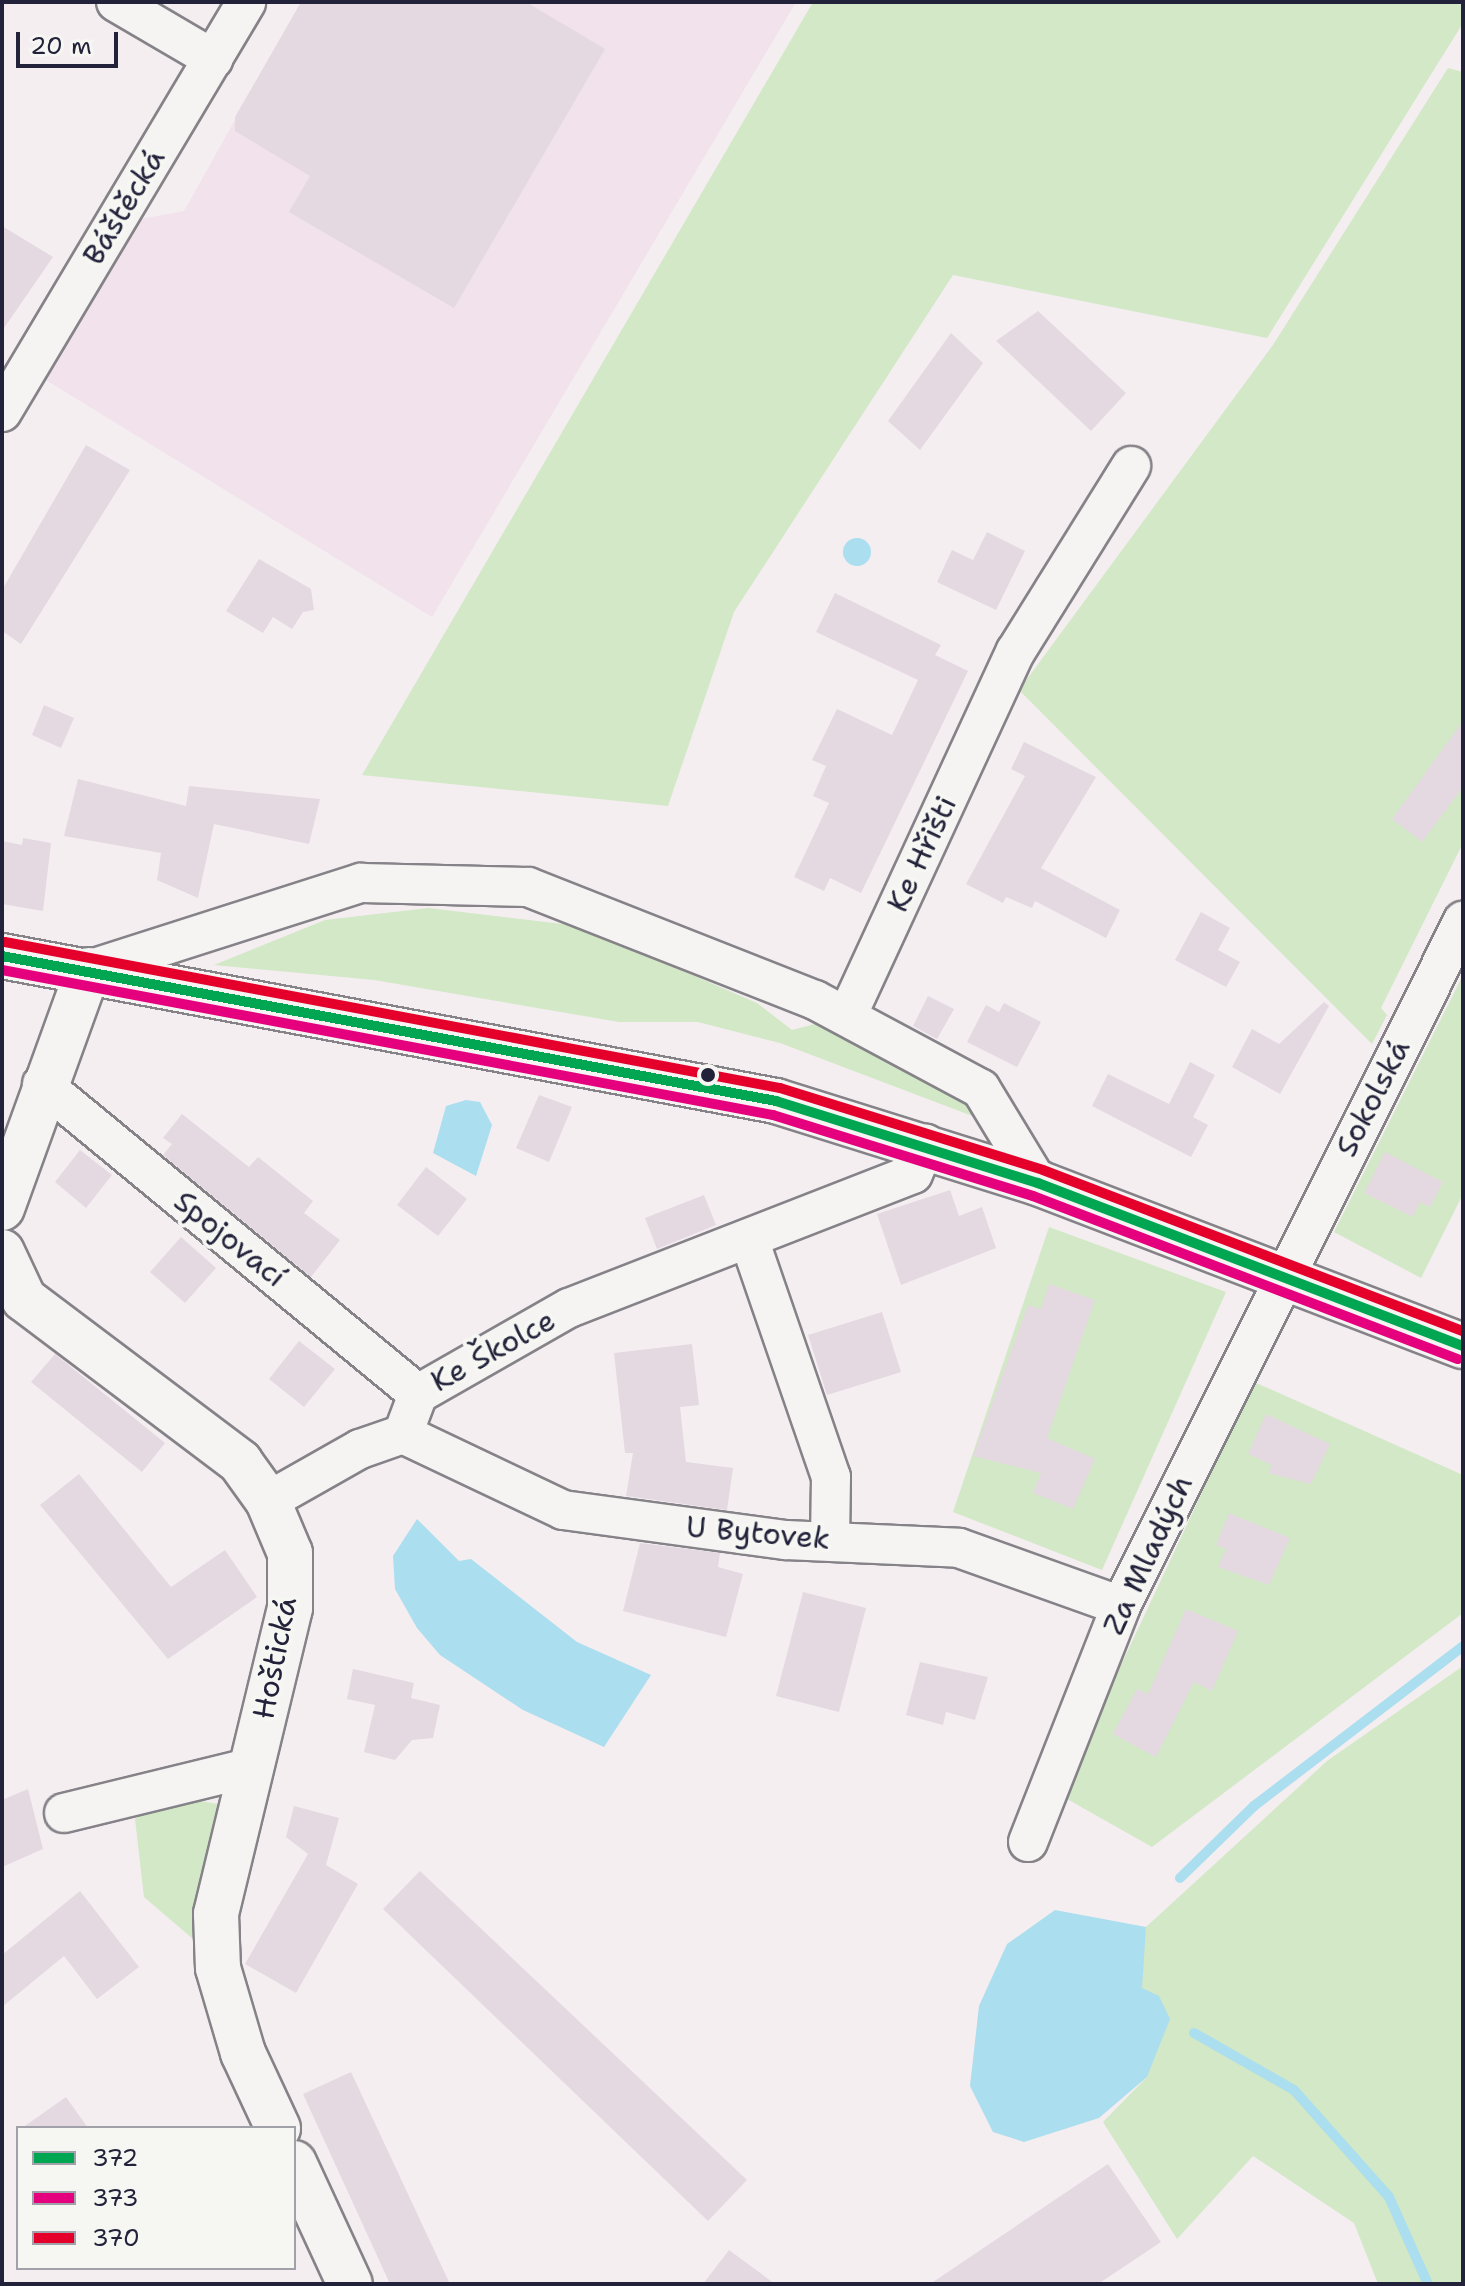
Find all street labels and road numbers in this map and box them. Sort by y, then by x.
street label: Báštěcká [75,142,173,272]
street label: Ke Hřišti [880,790,964,918]
street label: Sokolská [1328,1033,1418,1163]
street label: Spojovací [167,1183,293,1295]
street label: Ke Školce [425,1302,561,1400]
street label: Za Mladých [1095,1470,1201,1640]
street label: U Bytovek [685,1509,831,1557]
street label: Hoštická [246,1594,304,1722]

